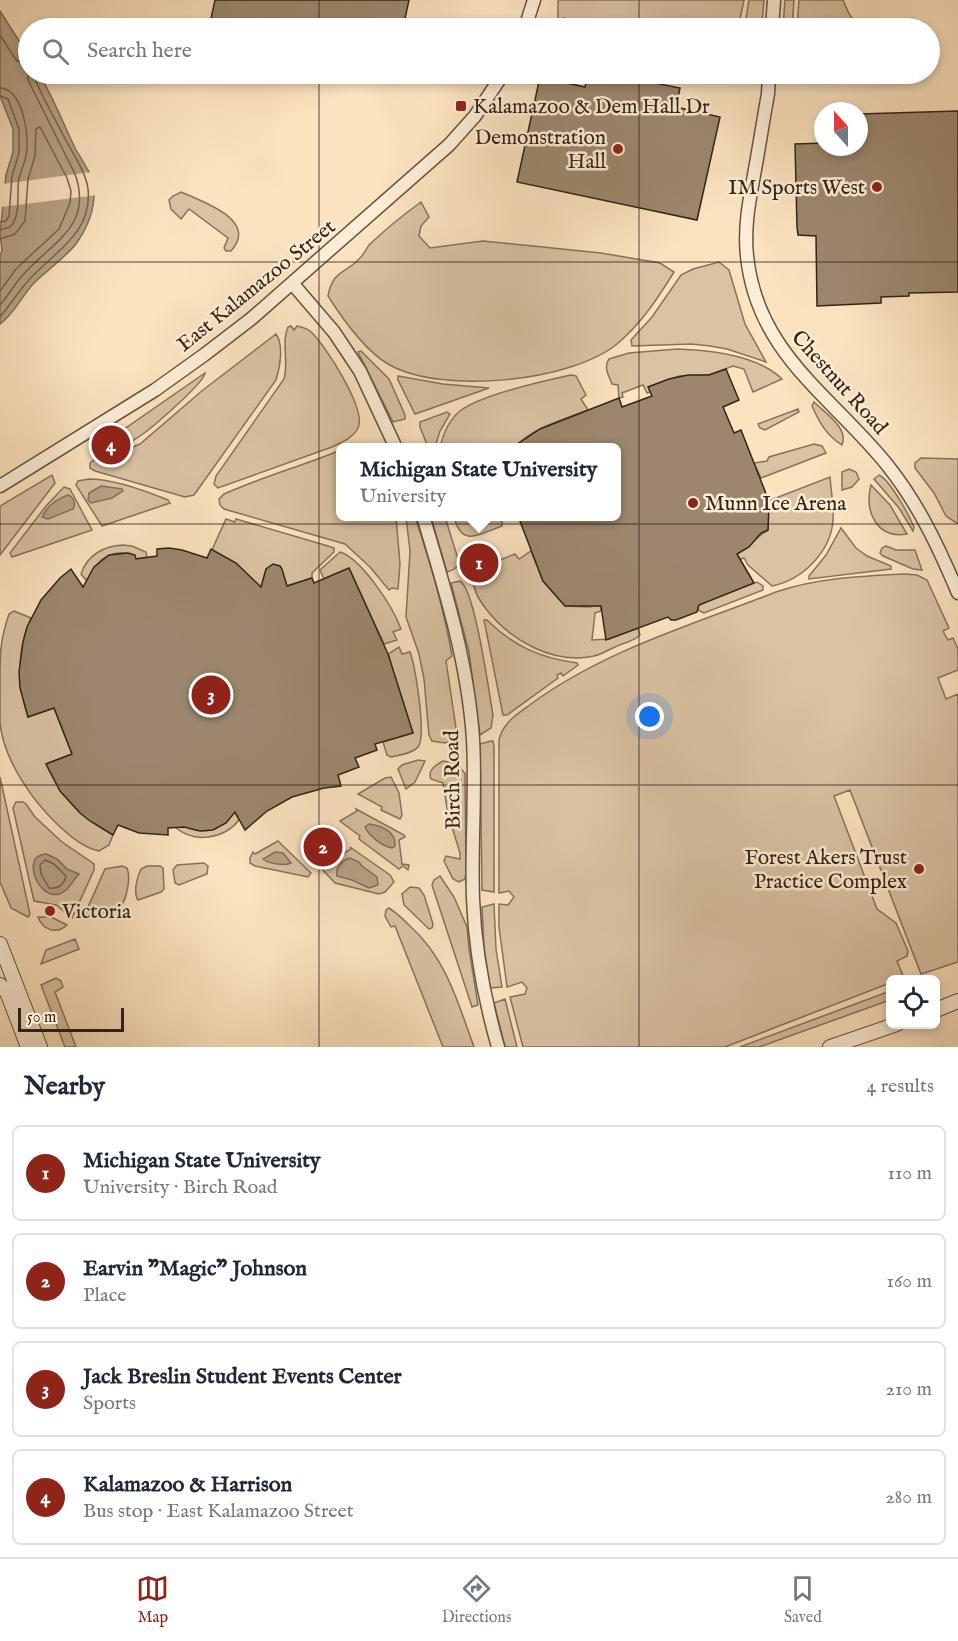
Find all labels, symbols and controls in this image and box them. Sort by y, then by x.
search box [18,18,940,84]
icon: search [39,35,72,68]
text: Search here [87,37,192,65]
place label: Kalamazoo & Dem Hall Dr [473,94,710,121]
marker: Kalamazoo & Dem Hall Dr [454,99,468,113]
north arrow [814,102,868,156]
place label: Demonstration Hall [474,125,606,176]
marker: Demonstration Hall [611,142,625,156]
place label: IM Sports West [728,175,865,202]
marker: IM Sports West [870,180,884,194]
street label: East Kalamazoo Street [172,214,342,358]
street label: Chestnut Road [785,325,893,442]
pin: 4 [92,422,130,468]
popup [336,443,621,521]
text: Michigan State University [360,456,597,484]
text: University [360,484,446,509]
place label: Munn Ice Arena [705,491,847,518]
marker: Munn Ice Arena [686,496,700,510]
pin: 1 [460,540,498,586]
pin: 3 [192,672,230,718]
your location [635,702,664,731]
street label: Birch Road [439,729,468,830]
pin: 2 [304,824,342,870]
place label: Forest Akers Trust Practice Complex [745,845,907,896]
marker: Forest Akers Trust Practice Complex [912,862,926,876]
place label: Victoria [61,899,132,926]
marker: Victoria [43,904,57,918]
map controls [886,975,940,1029]
button: locate [886,975,940,1029]
scale bar [18,1005,124,1032]
text: 50 m [27,1008,56,1028]
text: Nearby [24,1070,105,1103]
text: 4 results [867,1074,934,1099]
text: Michigan State University [83,1147,321,1175]
text: 1 [42,1161,49,1186]
text: 110 m [888,1161,932,1186]
text: University · Birch Road [83,1175,278,1200]
text: Earvin "Magic" Johnson [83,1255,307,1283]
text: 2 [41,1269,50,1294]
text: 160 m [886,1269,932,1294]
text: Place [83,1283,126,1308]
text: Jack Breslin Student Events Center [83,1363,402,1391]
text: 3 [42,1377,49,1402]
text: 210 m [886,1377,932,1402]
text: Sports [83,1391,136,1416]
text: Kalamazoo & Harrison [83,1471,292,1499]
text: 4 [41,1485,50,1510]
text: 280 m [885,1485,932,1510]
text: Bus stop · East Kalamazoo Street [83,1499,354,1524]
tab: Map [136,1572,169,1628]
tab: Directions [442,1572,511,1628]
tab: Saved [784,1572,822,1628]

